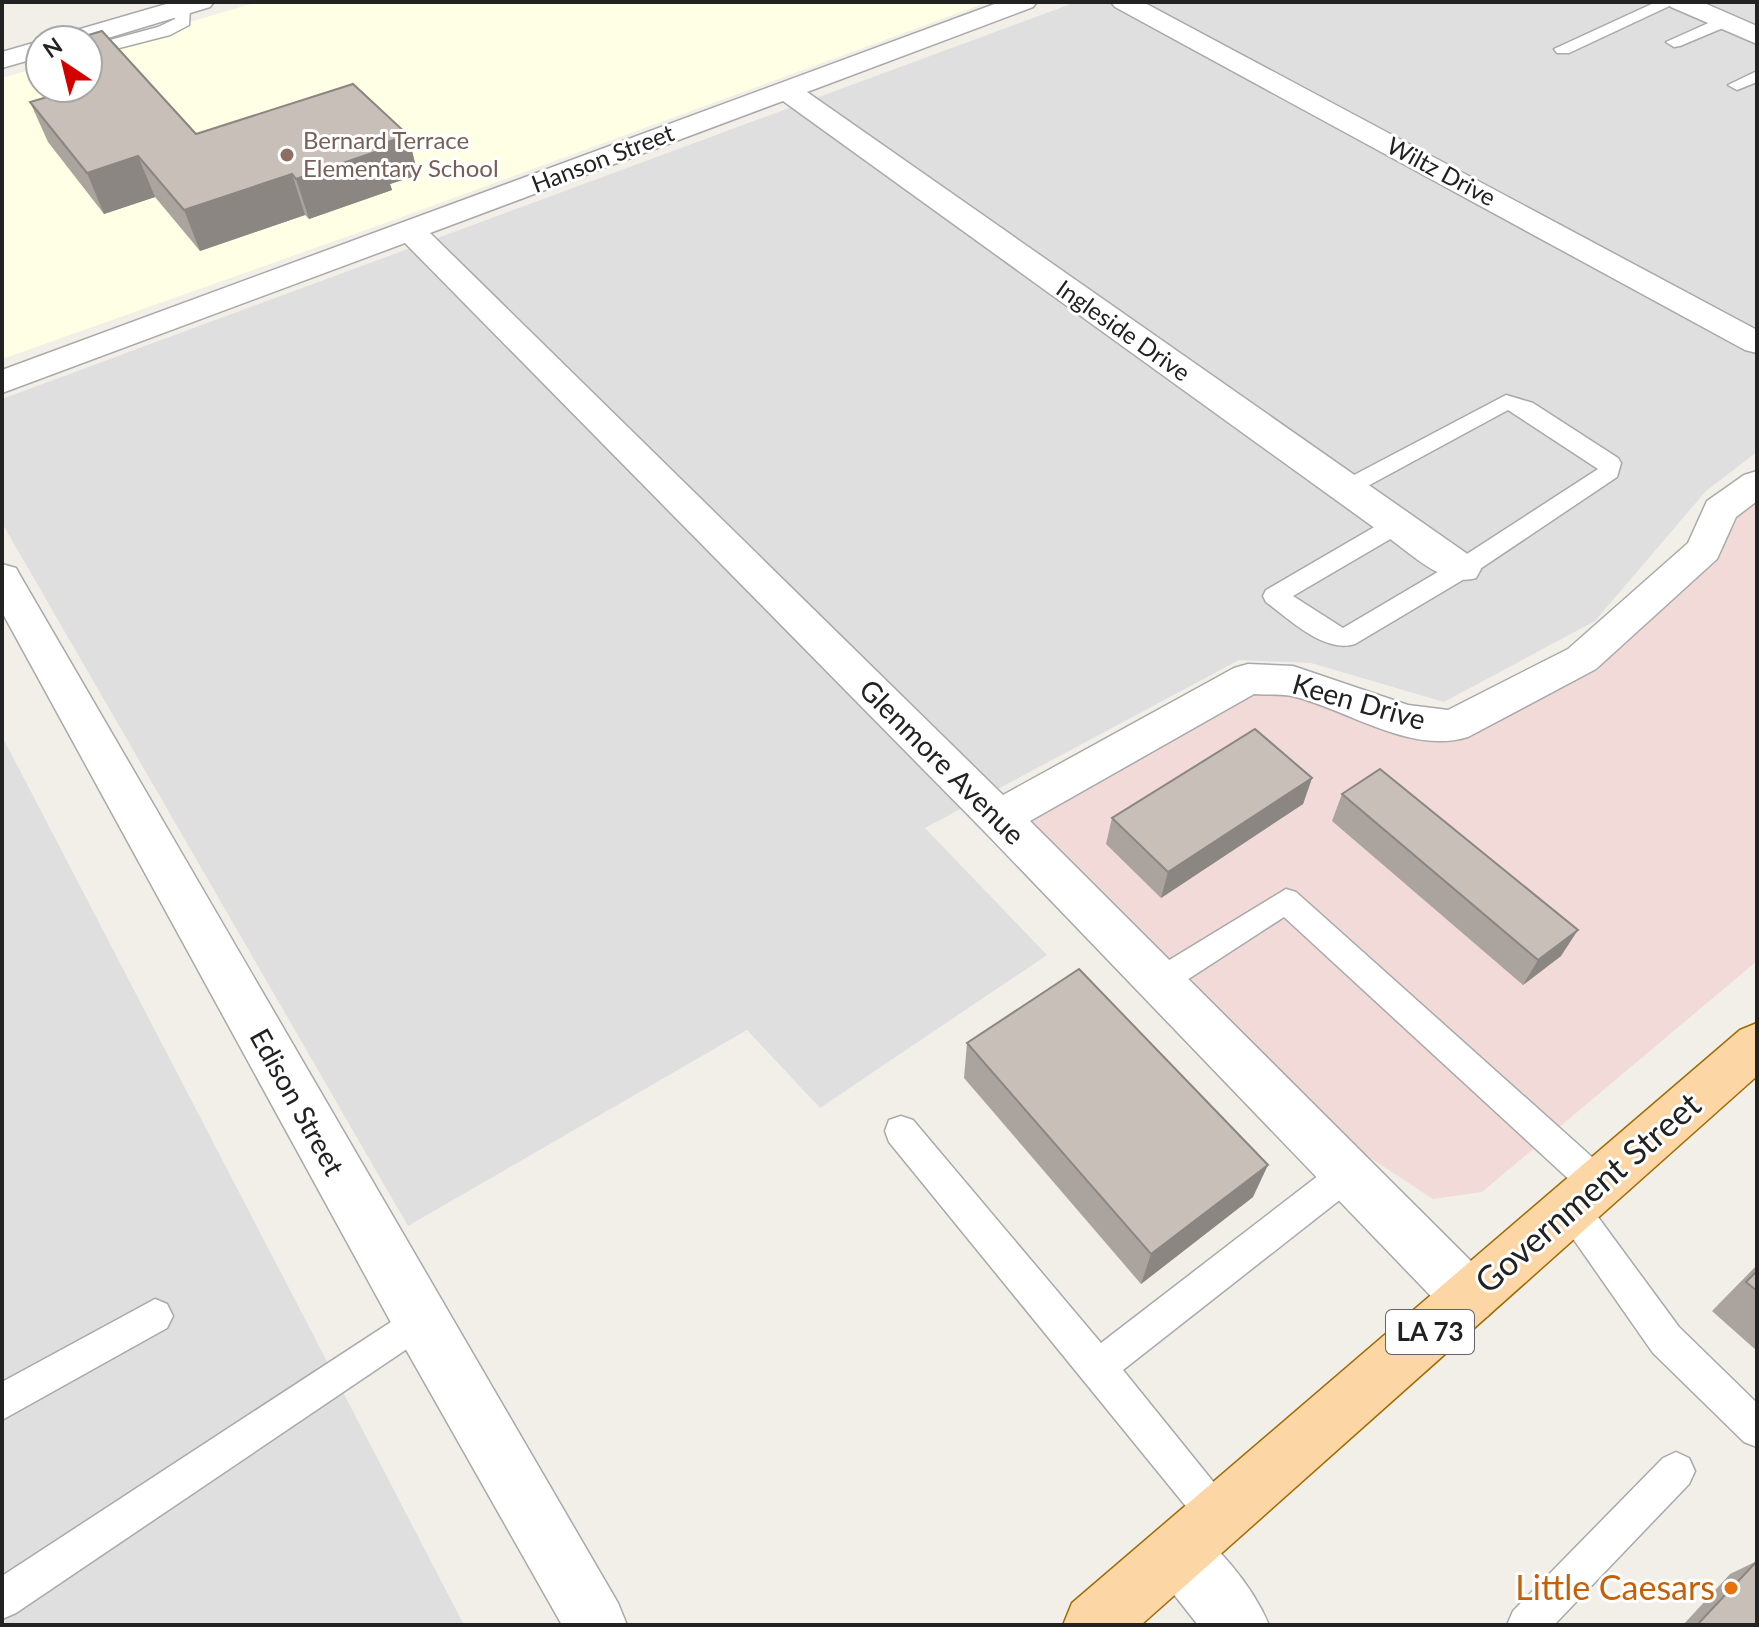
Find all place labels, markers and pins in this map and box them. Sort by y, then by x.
place label: Bernard Terrace Elementary School [303,125,499,182]
marker: Bernard Terrace Elementary School [278,146,296,164]
place label: Little Caesars [1515,1566,1715,1607]
marker: Little Caesars [1722,1579,1740,1597]

